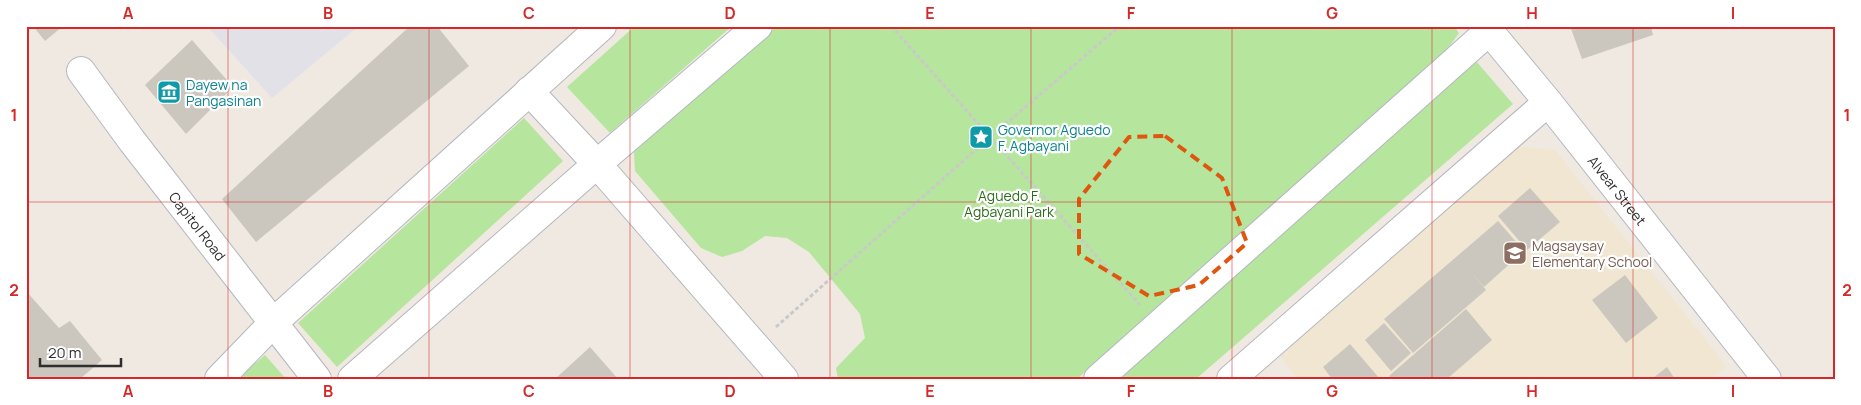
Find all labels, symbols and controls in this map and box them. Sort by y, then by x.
text: A [123,2,134,24]
text: B [323,2,333,24]
text: C [523,2,535,24]
text: D [724,2,736,24]
text: E [925,2,935,24]
text: F [1127,2,1136,24]
text: G [1326,2,1338,24]
text: H [1526,2,1538,24]
text: I [1731,2,1735,24]
place label: Dayew na Pangasinan [186,75,261,110]
museum icon: Dayew na Pangasinan [156,79,182,105]
text: 1 [10,104,18,126]
text: 1 [1843,104,1851,126]
place label: Governor Aguedo F. Agbayani [998,120,1111,155]
place icon: Governor Aguedo F. Agbayani [968,124,994,150]
street label: Alvear Street [1584,151,1651,229]
park label: Aguedo F. Agbayani Park [964,186,1055,221]
street label: Capitol Road [165,187,231,264]
place label: Magsaysay Elementary School [1532,236,1652,271]
school or university icon: Magsaysay Elementary School [1502,240,1528,266]
text: 2 [9,279,19,301]
text: 2 [1842,279,1852,301]
scale bar [40,335,121,367]
text: 20 m [48,342,81,363]
text: A [123,380,134,402]
text: B [323,380,333,402]
text: C [523,380,535,402]
text: D [724,380,736,402]
text: E [925,380,935,402]
text: F [1127,380,1136,402]
text: G [1326,380,1338,402]
text: H [1526,380,1538,402]
text: I [1731,380,1735,402]

